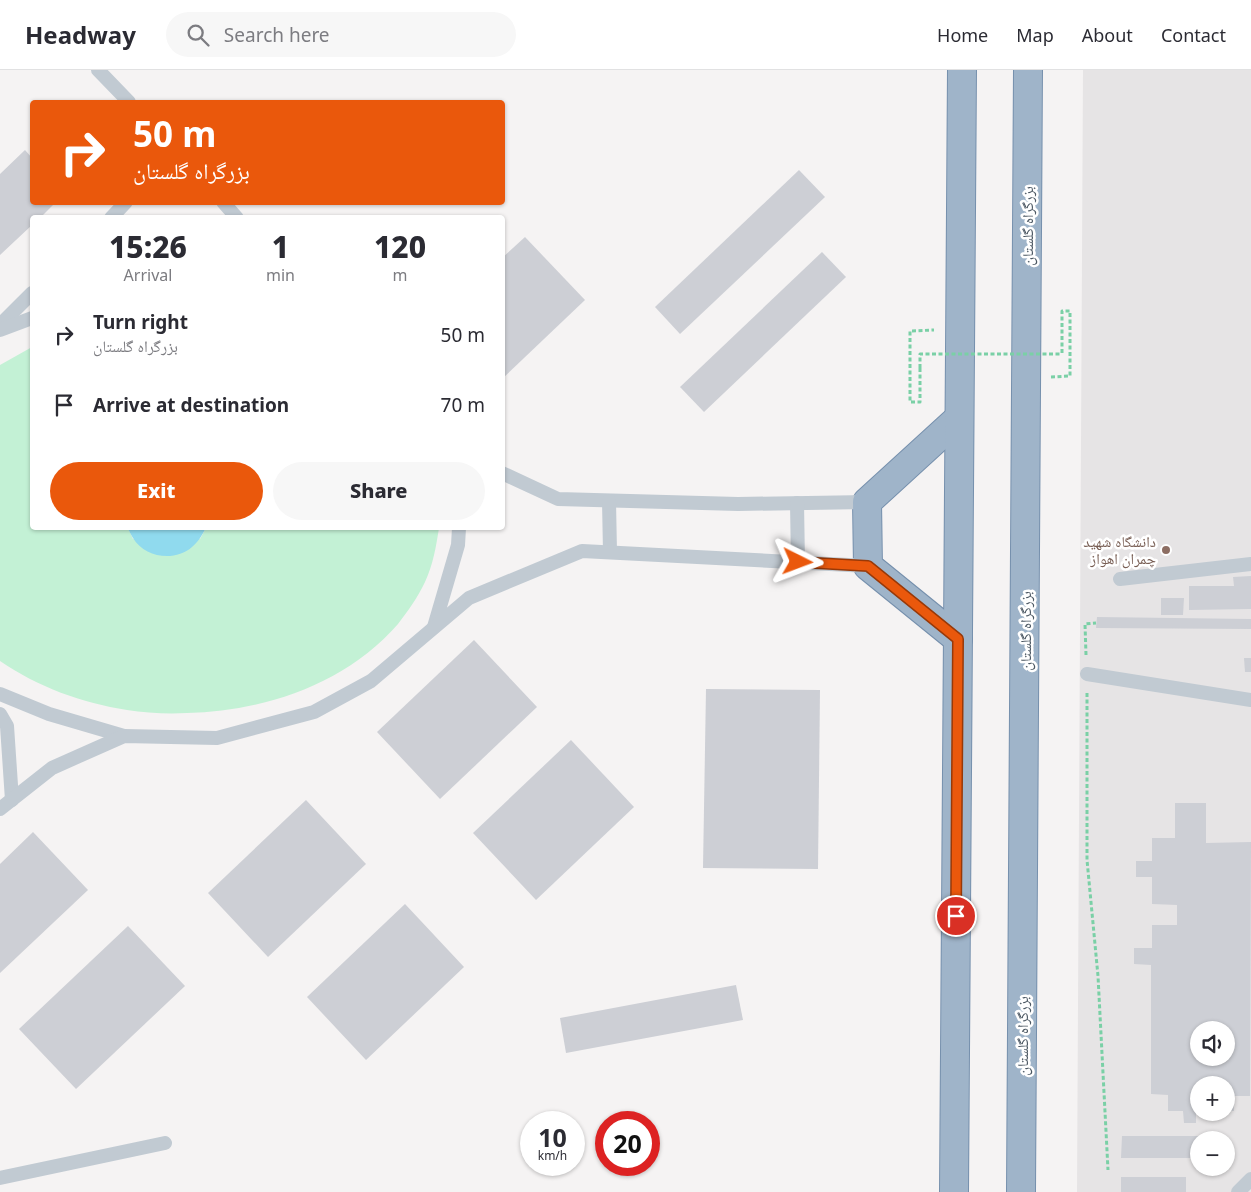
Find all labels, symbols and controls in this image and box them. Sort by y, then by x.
search box [166,12,516,57]
text: Headway [25,18,136,51]
icon: search [184,21,212,49]
text: Search here [224,22,330,48]
text: Home [937,23,988,47]
text: Map [1016,23,1054,47]
text: About [1082,23,1133,47]
text: Contact [1161,23,1226,47]
text: 50 m [133,110,216,157]
icon: right [50,120,115,185]
text: بزرگراه گلستان [133,155,250,185]
street label: بزرگراه گلستان [1017,186,1038,266]
text: 15:26 [109,226,187,267]
text: 1 [272,226,289,267]
text: 120 [374,226,426,267]
text: Arrival [124,264,172,286]
text: min [266,264,295,286]
text: m [392,264,407,286]
text: Turn right [93,309,188,335]
icon: right [50,321,78,349]
text: 50 m [441,322,485,348]
text: بزرگراه گلستان [93,335,178,357]
icon: arrive [50,391,78,419]
text: Arrive at destination [93,392,289,418]
text: 70 m [441,392,485,418]
button: Exit [50,462,263,520]
button: Share [273,462,485,520]
place label: دانشگاه شهید چمران اهواز [1083,531,1156,569]
position arrow [771,535,823,587]
marker: دانشگاه شهید چمران اهواز [1160,544,1172,556]
street label: بزرگراه گلستان [1015,591,1036,671]
pin [935,895,977,937]
icon: arrive [942,902,970,930]
street label: بزرگراه گلستان [1012,996,1033,1076]
map controls [1190,1021,1235,1176]
button: sound [1190,1021,1235,1066]
button: + [1190,1076,1235,1121]
speed limit sign: 20 [595,1111,660,1176]
text: 10 [538,1120,567,1154]
button: − [1190,1131,1235,1176]
text: km/h [538,1147,567,1164]

